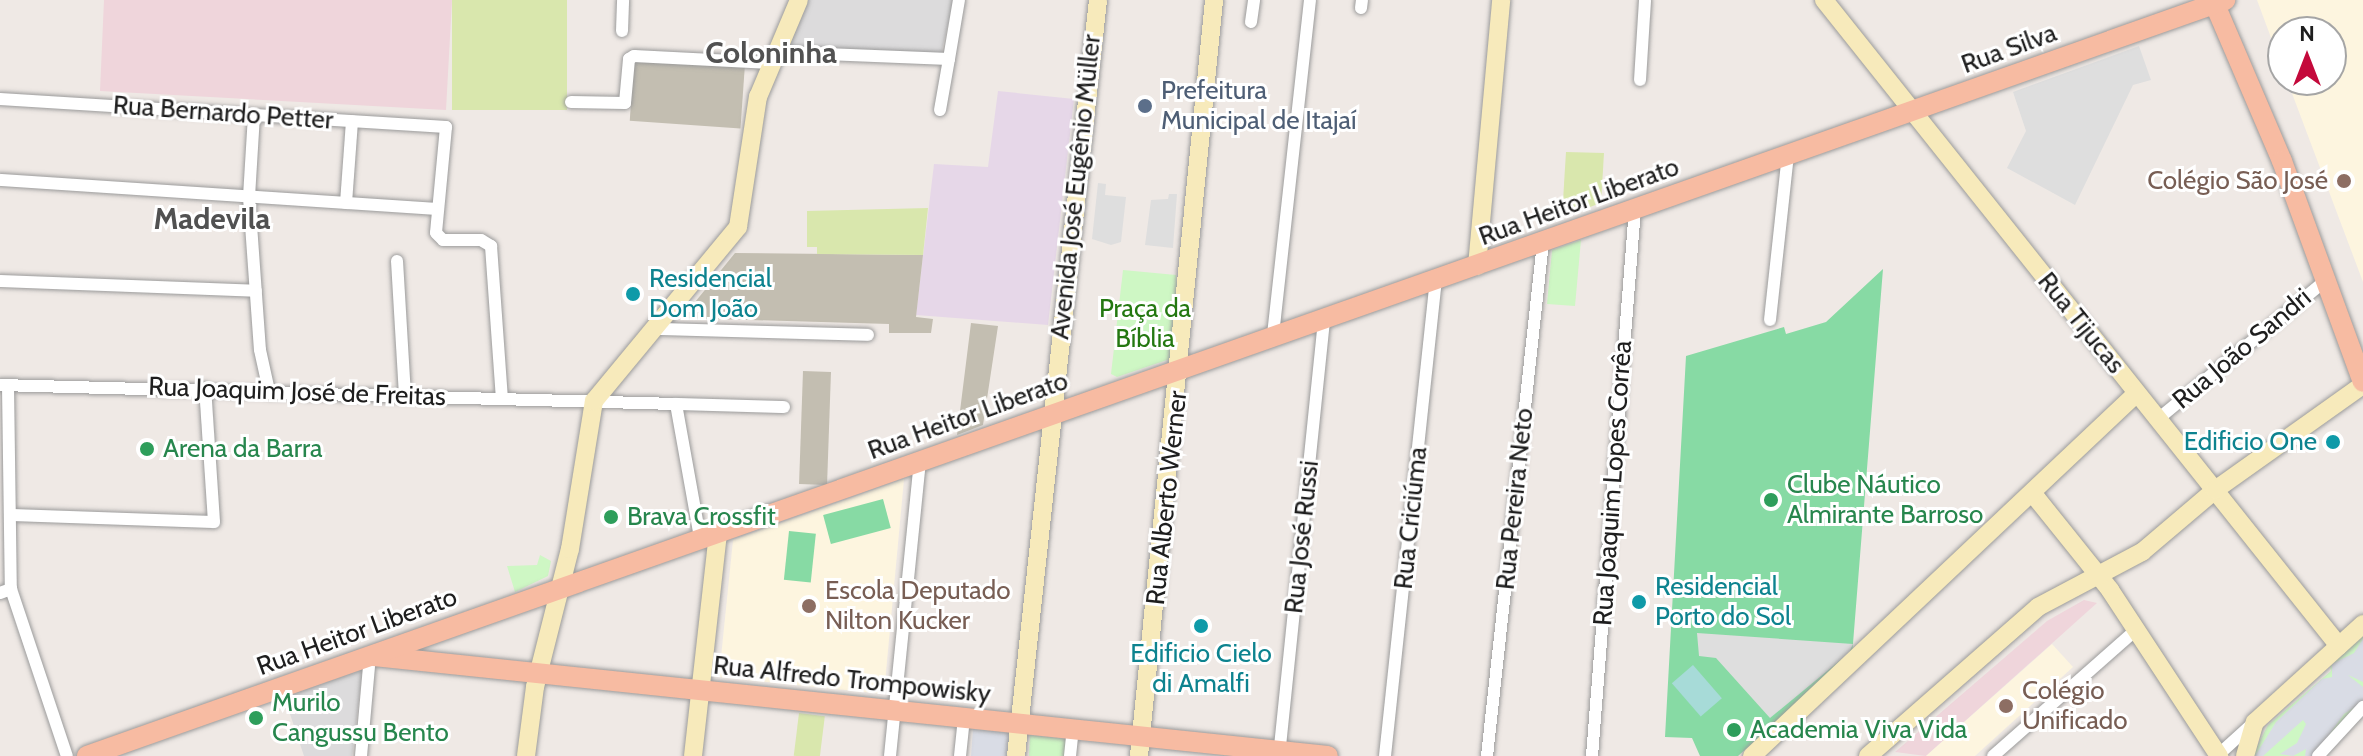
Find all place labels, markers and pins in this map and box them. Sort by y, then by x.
place label: Prefeitura Municipal de Itajaí [1161,75,1356,136]
marker: Prefeitura Municipal de Itajaí [1136,97,1154,115]
place label: Colégio São José [2147,165,2328,197]
marker: Colégio São José [2335,172,2353,190]
place label: Residencial Dom João [649,263,772,324]
marker: Residencial Dom João [624,285,642,303]
place label: Edificio One [2184,426,2317,458]
place label: Arena da Barra [163,433,323,465]
marker: Edificio One [2324,433,2342,451]
marker: Arena da Barra [138,440,156,458]
place label: Clube Náutico Almirante Barroso [1787,469,1983,530]
marker: Clube Náutico Almirante Barroso [1762,491,1780,509]
place label: Brava Crossfit [627,501,776,533]
marker: Brava Crossfit [602,508,620,526]
place label: Residencial Porto do Sol [1655,571,1791,632]
place label: Escola Deputado Nilton Kucker [825,575,1011,636]
marker: Residencial Porto do Sol [1630,593,1648,611]
marker: Escola Deputado Nilton Kucker [800,597,818,615]
marker: Edificio Cielo di Amalfi [1192,617,1210,635]
place label: Edificio Cielo di Amalfi [1130,638,1272,700]
place label: Colégio Unificado [2022,675,2128,736]
place label: Murilo Cangussu Bento [272,687,449,748]
marker: Colégio Unificado [1997,697,2015,715]
marker: Murilo Cangussu Bento [247,709,265,727]
place label: Academia Viva Vida [1750,714,1967,746]
marker: Academia Viva Vida [1725,721,1743,739]

